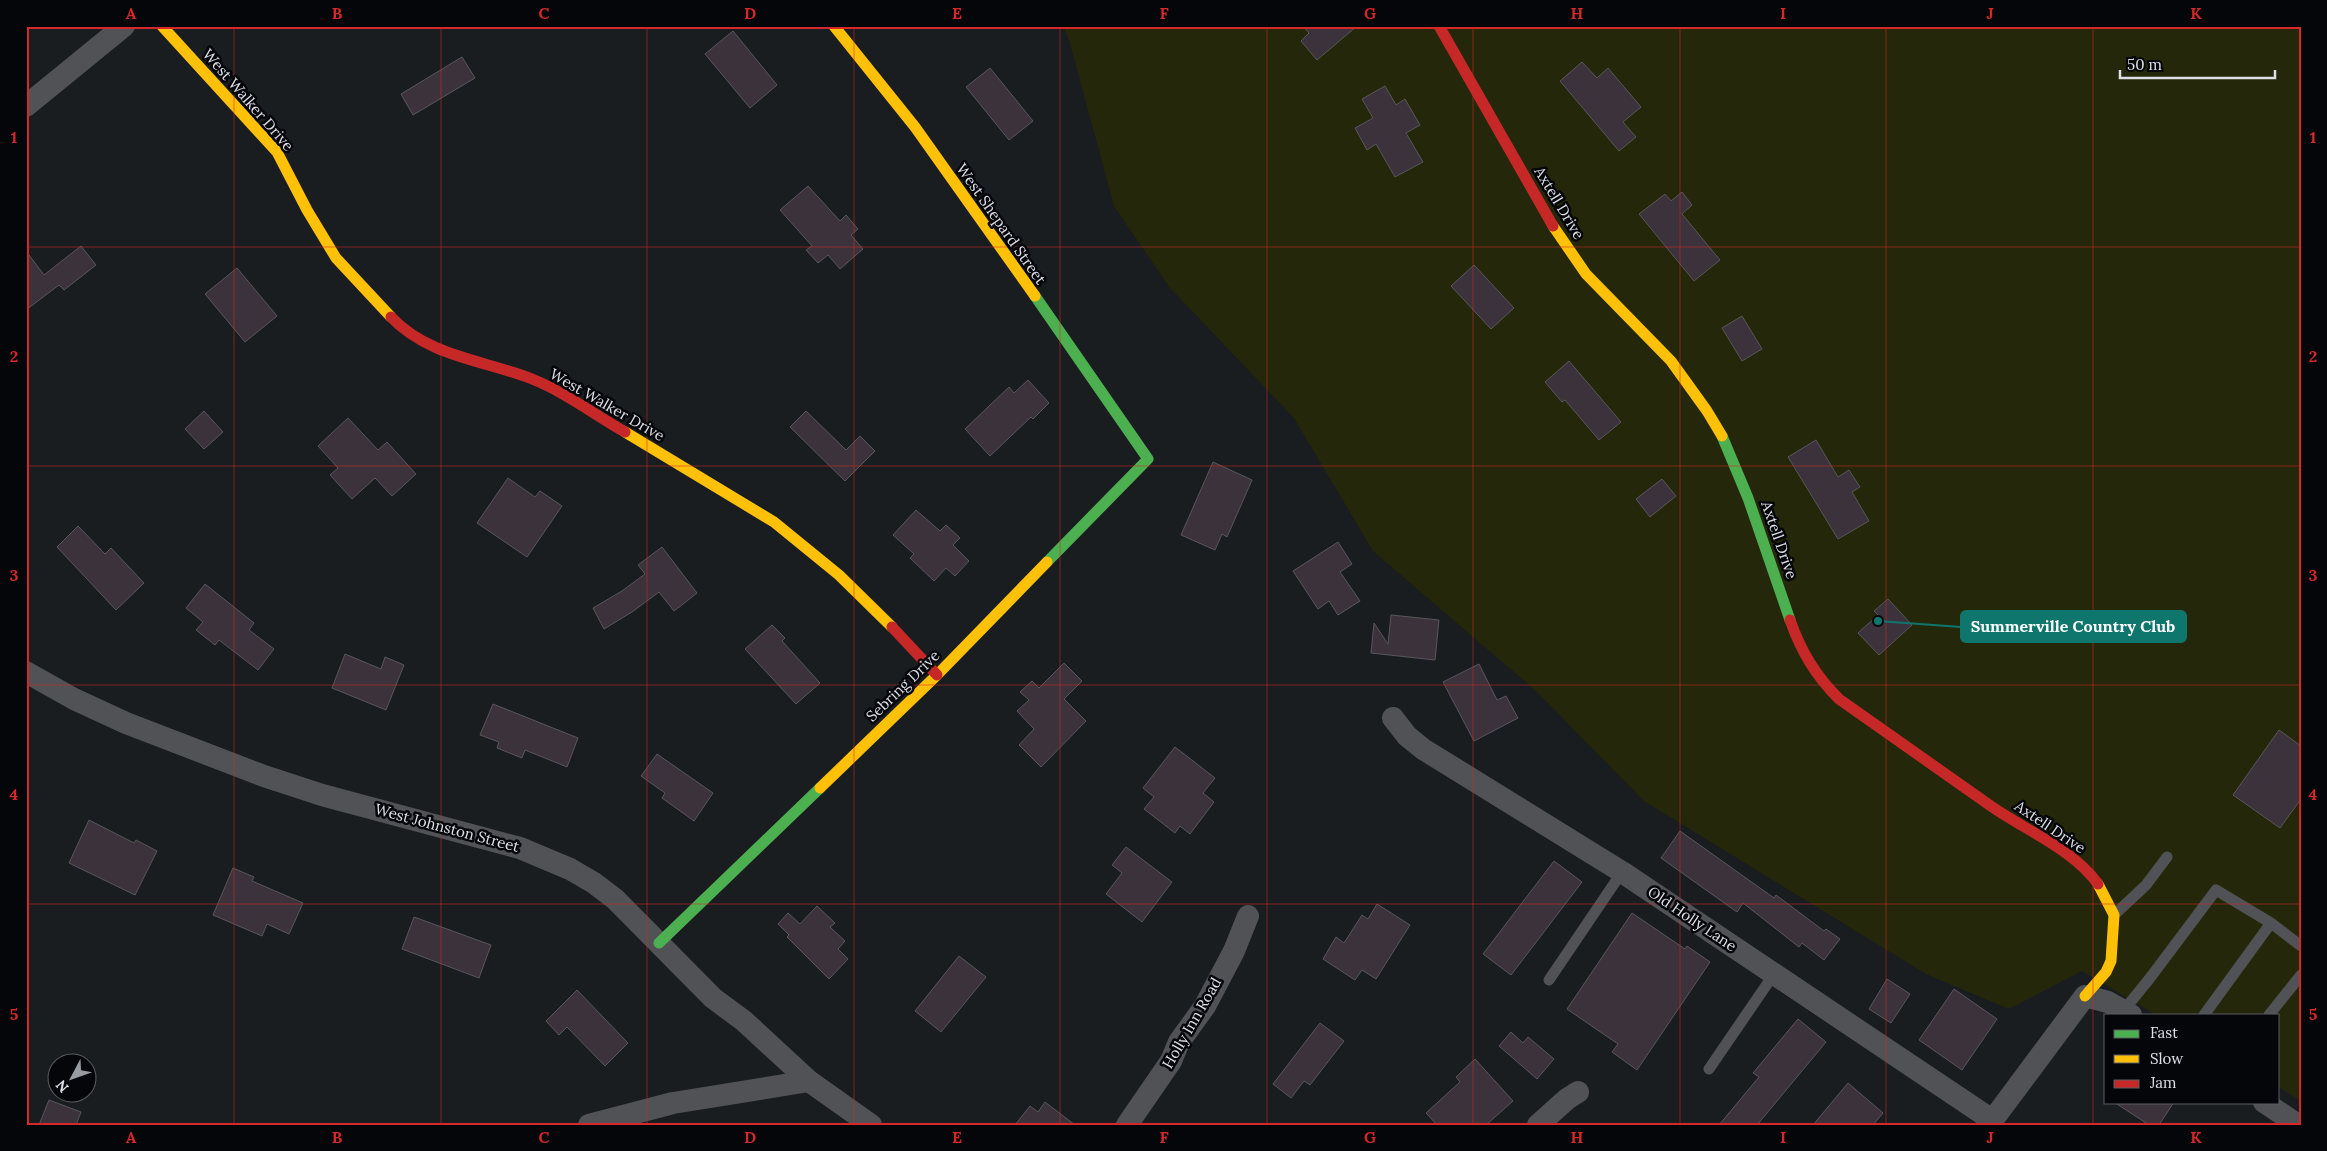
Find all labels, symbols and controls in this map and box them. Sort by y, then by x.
text: A [126,3,137,23]
text: B [332,3,343,23]
text: C [538,3,550,23]
text: D [744,3,756,23]
text: E [952,3,962,23]
text: F [1159,3,1169,23]
text: G [1364,3,1376,23]
text: H [1571,3,1584,23]
text: I [1780,3,1786,23]
text: J [1986,3,1994,23]
text: K [2190,3,2202,23]
street label: West Walker Drive [199,45,298,155]
scale bar [2120,48,2274,80]
text: 50 m [2127,55,2162,74]
text: 1 [11,127,17,147]
text: 1 [2310,127,2316,147]
street label: West Shepard Street [953,160,1050,288]
street label: Axtell Drive [1530,162,1589,242]
text: 2 [10,346,18,366]
text: 2 [2309,346,2317,366]
street label: West Walker Drive [546,364,668,445]
street label: Axtell Drive [1757,497,1802,581]
text: 3 [10,565,19,585]
text: 3 [2309,565,2318,585]
callout: Summerville Country Club [1961,611,2186,642]
text: Summerville Country Club [1971,616,2175,636]
street label: Sebring Drive [862,646,943,725]
text: 4 [10,784,19,804]
text: 4 [2309,784,2318,804]
street label: Axtell Drive [2010,795,2089,857]
street label: West Johnston Street [373,799,522,856]
street label: Old Holly Lane [1644,882,1740,955]
street label: Holly Inn Road [1158,974,1225,1072]
text: 5 [10,1004,19,1024]
text: 5 [2309,1004,2318,1024]
legend [2104,1014,2280,1104]
text: Fast [2150,1023,2178,1042]
text: Slow [2150,1049,2183,1068]
north arrow [48,1054,98,1104]
text: Jam [2149,1073,2177,1092]
text: N [52,1076,73,1097]
text: A [126,1127,137,1147]
text: B [332,1127,343,1147]
text: C [538,1127,550,1147]
text: D [744,1127,756,1147]
text: E [952,1127,962,1147]
text: F [1159,1127,1169,1147]
text: G [1364,1127,1376,1147]
text: H [1571,1127,1584,1147]
text: I [1780,1127,1786,1147]
text: J [1986,1127,1994,1147]
text: K [2190,1127,2202,1147]

